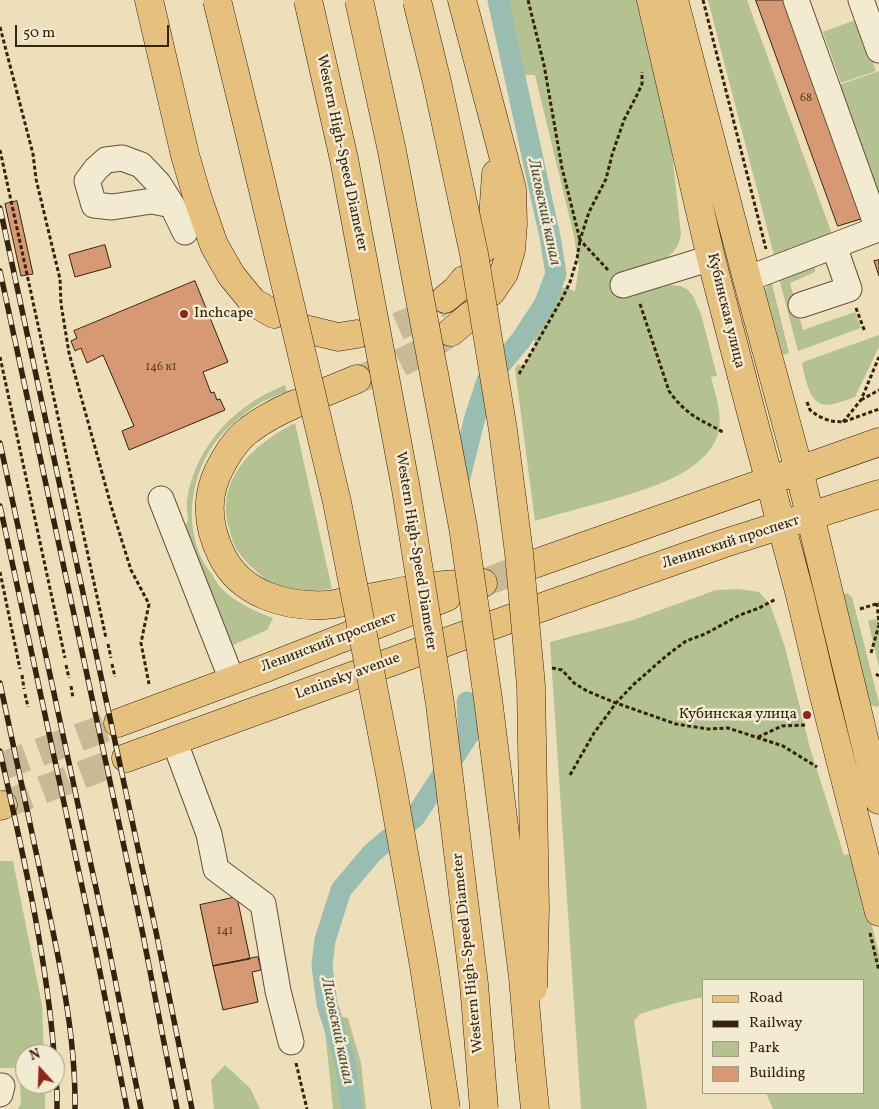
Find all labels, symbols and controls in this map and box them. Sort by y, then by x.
scale bar [18,15,171,47]
text: 50 m [23,23,55,44]
street label: Western High-Speed Diameter [311,53,371,253]
house number: 68 [800,92,812,106]
water label: Лиговский канал [522,157,564,267]
street label: Кубинская улица [702,251,748,371]
place label: Inchcape [194,305,253,323]
marker: Inchcape [178,308,190,320]
house number: 146 к1 [145,361,177,375]
street label: Western High-Speed Diameter [390,450,440,652]
street label: Ленинский проспект [660,512,802,574]
street label: Ленинский проспект [259,609,399,677]
street label: Leninsky avenue [293,650,403,704]
place label: Кубинская улица [679,706,797,724]
marker: Кубинская улица [801,709,813,721]
street label: Western High-Speed Diameter [450,852,488,1054]
house number: 141 [217,925,233,939]
water label: Лиговский канал [315,976,357,1086]
legend [702,979,864,1094]
text: Road [749,988,783,1009]
text: Railway [749,1013,802,1034]
text: Park [749,1038,780,1059]
north arrow [15,1044,65,1094]
text: N [27,1045,43,1066]
text: Building [749,1063,805,1084]

